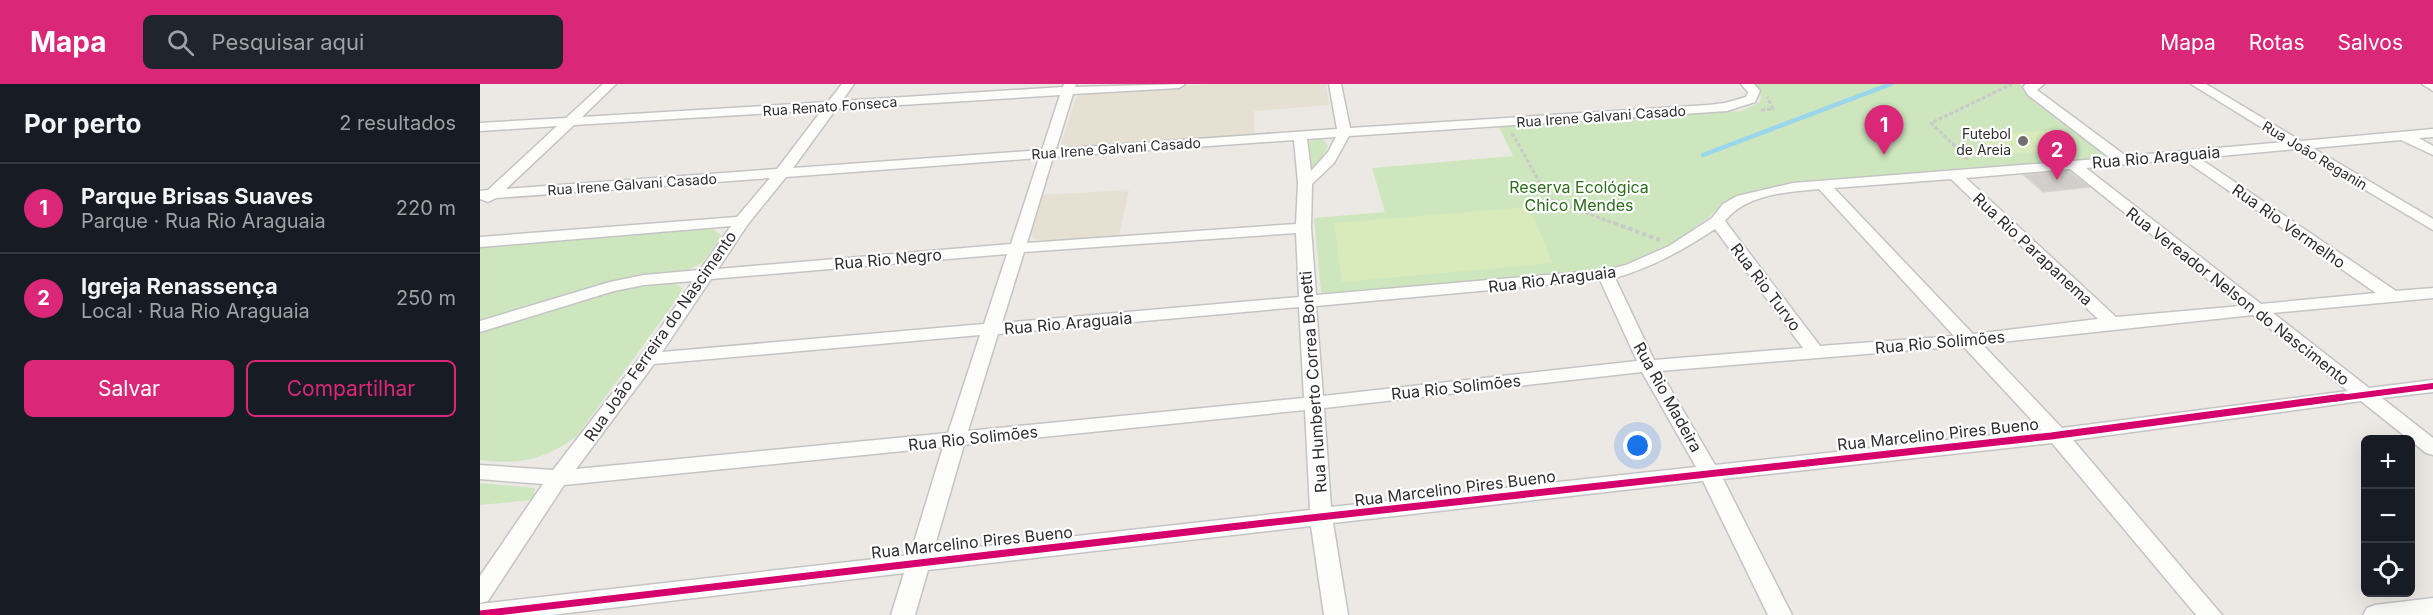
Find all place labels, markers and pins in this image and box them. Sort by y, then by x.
pin: 1 [1864,106,1904,155]
place label: Futebol de Areia [1956,125,2011,158]
pin: 2 [2038,130,2076,180]
marker: Futebol de Areia [2016,134,2030,148]

